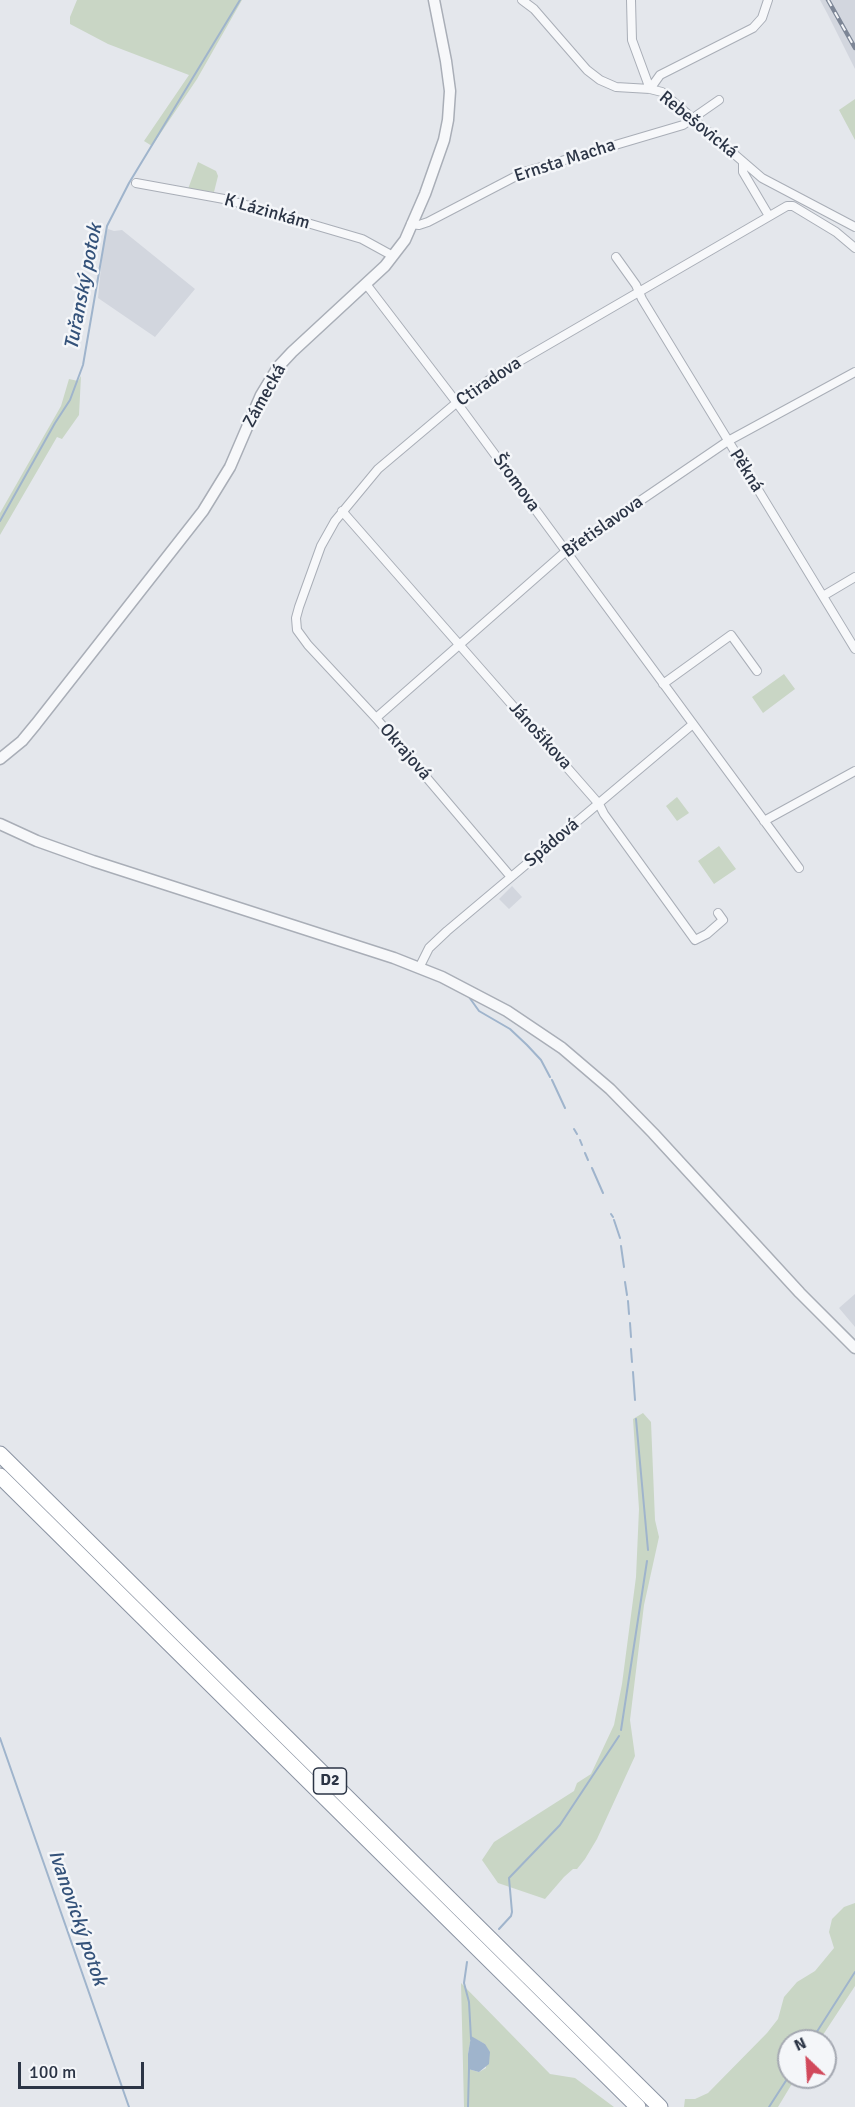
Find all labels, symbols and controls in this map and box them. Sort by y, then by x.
street label: Rebešovická [654,87,742,163]
street label: Ernsta Macha [512,135,618,187]
street label: K Lázinkám [222,189,312,235]
water label: Tuřanský potok [60,222,108,352]
street label: Ctiradova [452,352,526,412]
street label: Zámecká [239,361,291,431]
street label: Pěkná [724,445,768,497]
street label: Šromova [488,450,544,516]
street label: Břetislavova [558,491,648,563]
street label: Jánošíkova [504,698,576,774]
street label: Okrajová [375,719,435,785]
street label: Spádová [520,814,584,872]
road number: D2 [314,1768,346,1794]
water label: Ivanovický potok [43,1847,111,1989]
north arrow [777,2029,837,2089]
text: N [791,2033,810,2056]
scale bar [21,2050,147,2088]
text: 100 m [29,2061,76,2083]

